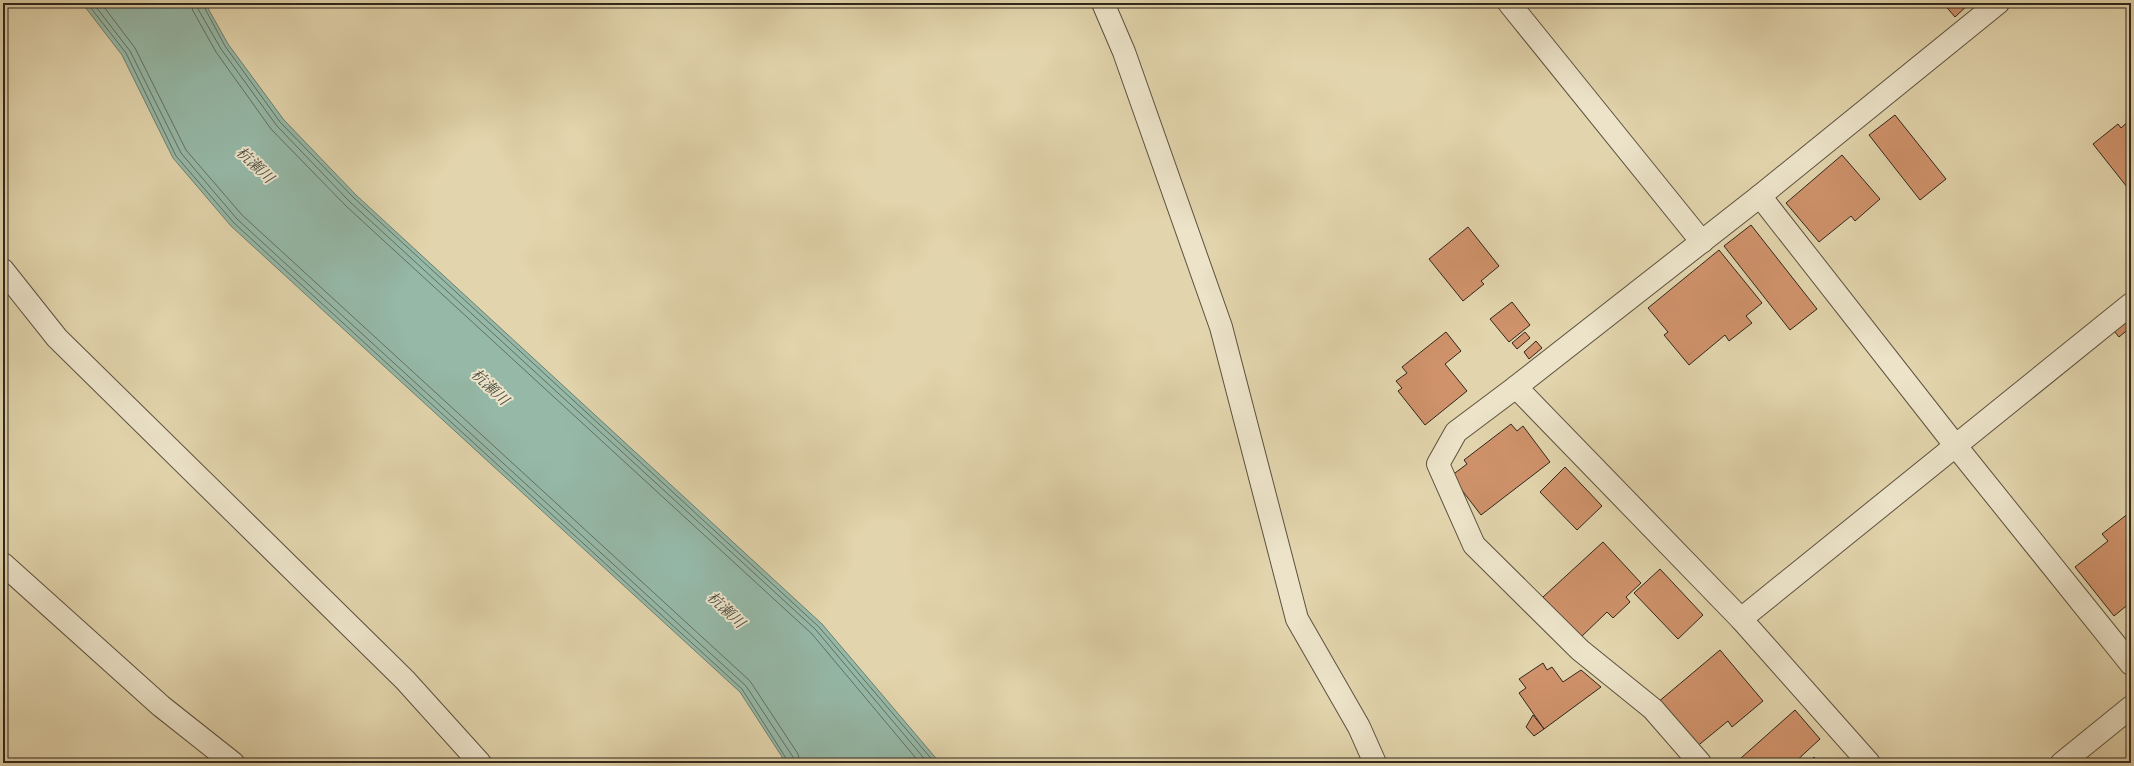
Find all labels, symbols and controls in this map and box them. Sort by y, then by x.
water label: 杭瀬川 [230,143,279,190]
water label: 杭瀬川 [465,365,514,412]
water label: 杭瀬川 [701,588,750,635]

